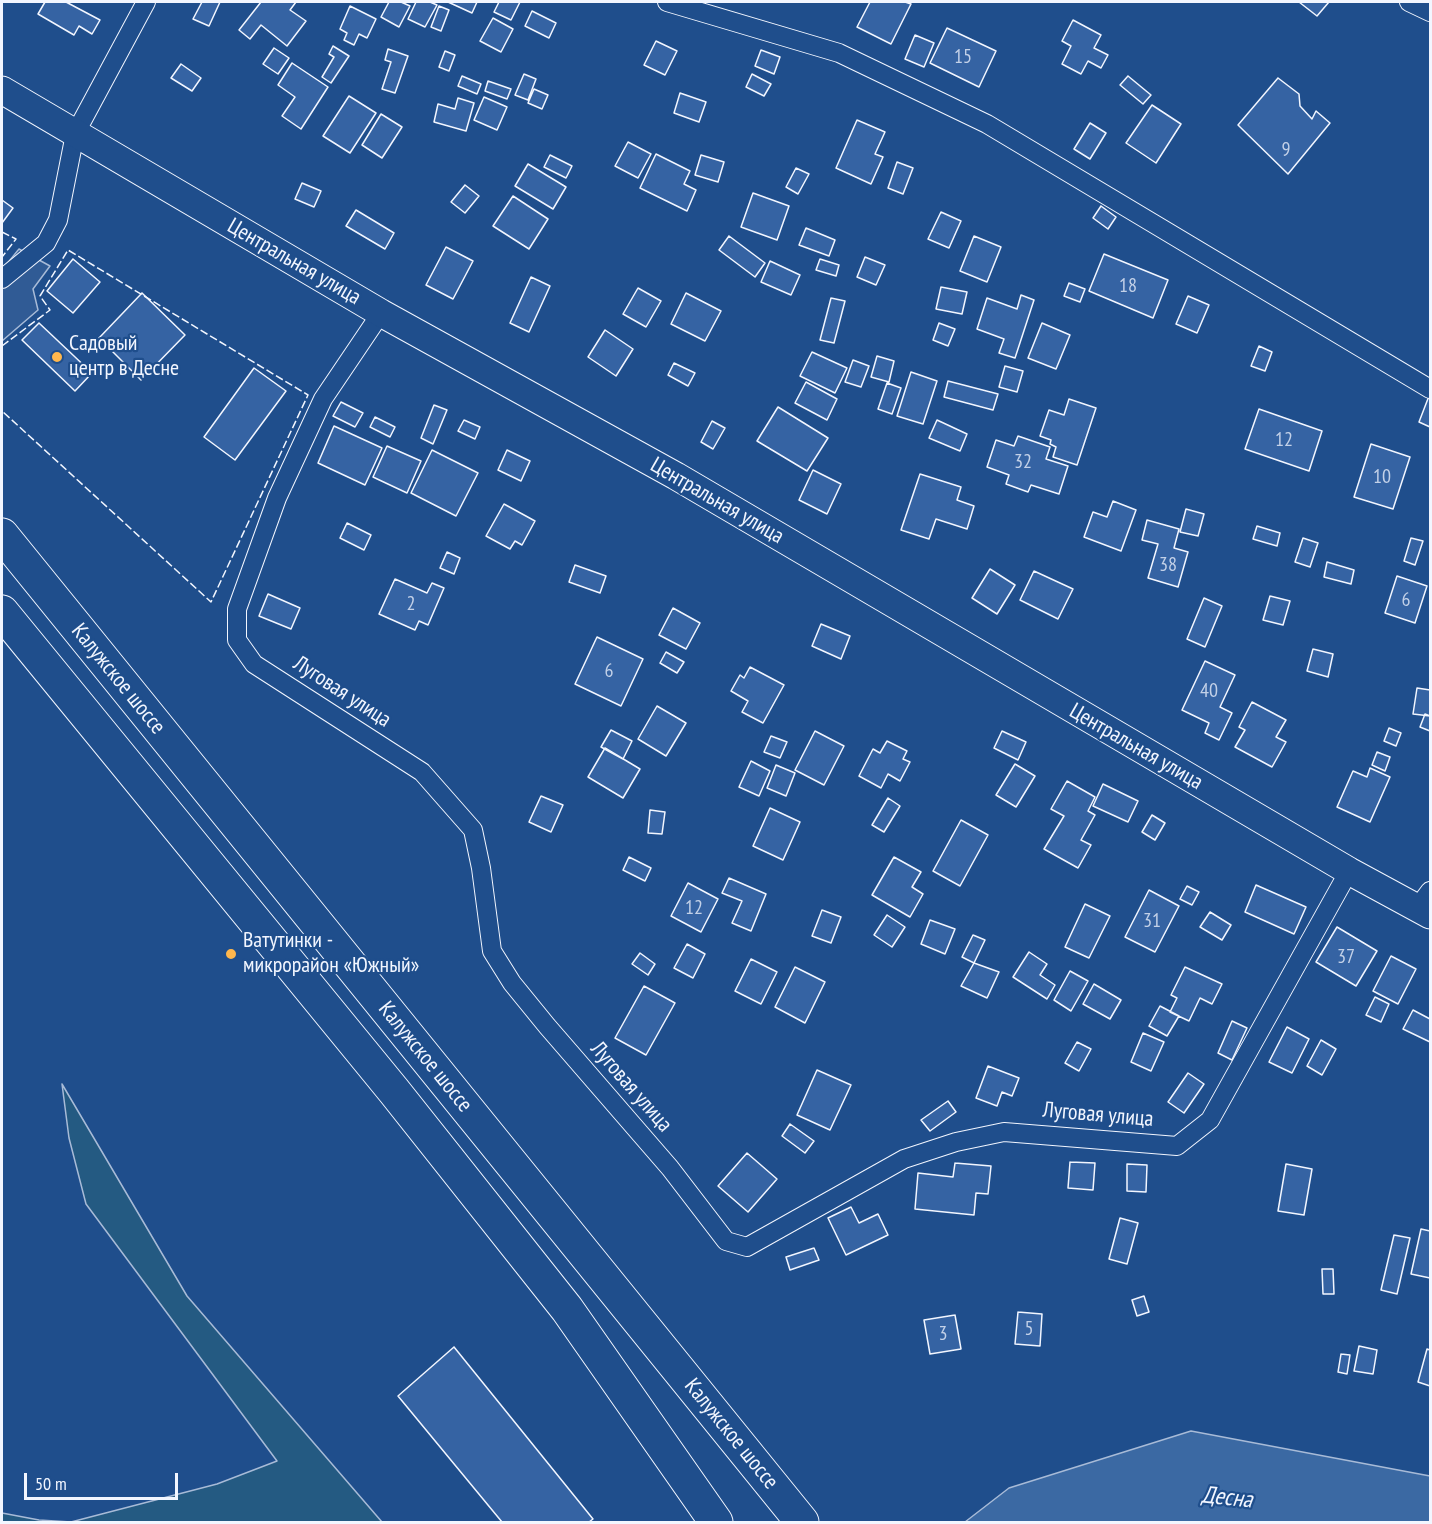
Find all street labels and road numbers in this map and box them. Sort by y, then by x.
street label: Центральная улица [223,213,365,311]
street label: Центральная улица [646,452,788,550]
street label: Калужское шоссе [65,618,171,740]
street label: Луговая улица [288,651,396,733]
street label: Центральная улица [1065,698,1207,796]
street label: Калужское шоссе [372,996,478,1118]
street label: Луговая улица [585,1036,677,1138]
street label: Луговая улица [1042,1097,1154,1133]
street label: Калужское шоссе [678,1373,784,1495]

